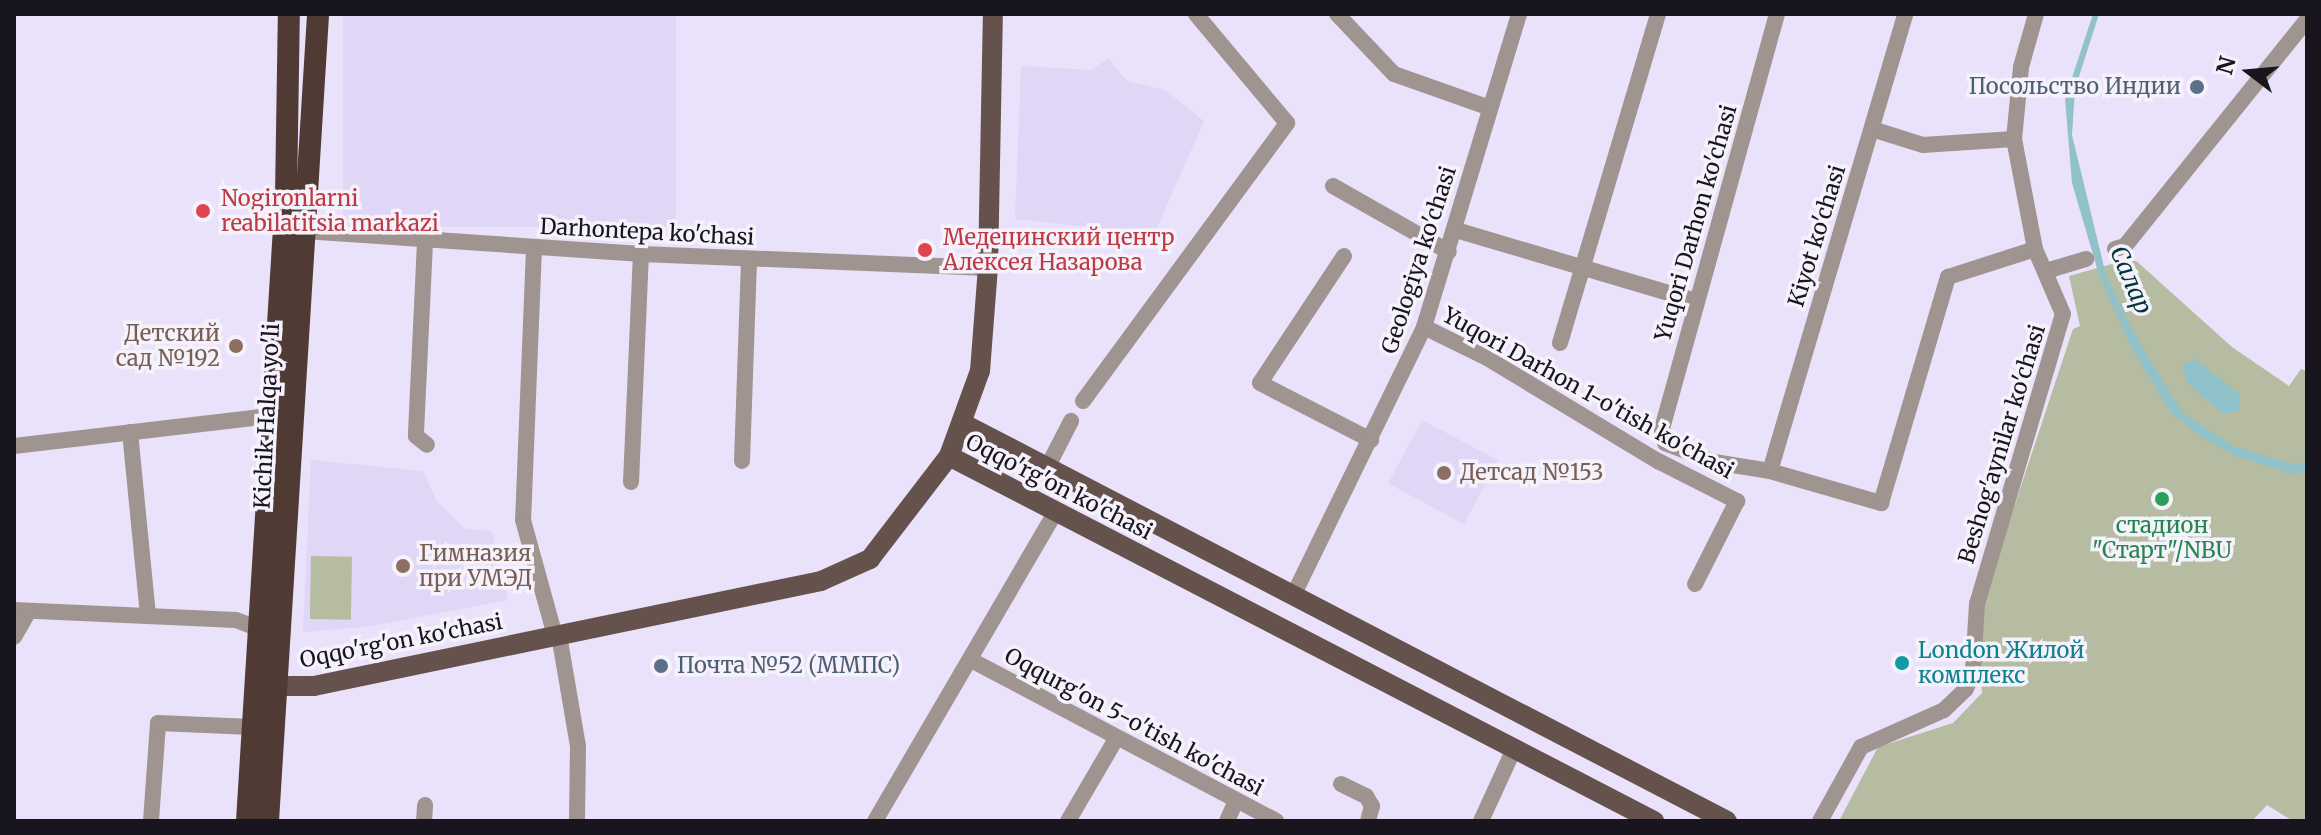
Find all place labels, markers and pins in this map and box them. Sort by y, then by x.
place label: Посольство Индии [1969,74,2181,100]
marker: Посольство Индии [2188,78,2206,96]
place label: Nogironlarni reabilatitsia markazi [221,185,439,236]
marker: Nogironlarni reabilatitsia markazi [192,200,214,222]
place label: Медецинский центр Алексея Назарова [943,224,1174,276]
marker: Медецинский центр Алексея Назарова [914,239,936,261]
place label: Детский сад №192 [116,320,220,372]
marker: Детский сад №192 [227,337,245,355]
place label: Детсад №153 [1460,460,1604,486]
marker: Детсад №153 [1435,464,1453,482]
marker: стадион "Старт"/NBU [2153,490,2171,508]
place label: стадион "Старт"/NBU [2092,512,2232,564]
place label: Гимназия при УМЭД [419,540,532,592]
marker: Гимназия при УМЭД [394,557,412,575]
place label: London Жилой комплекс [1918,637,2084,688]
place label: Почта №52 (ММПС) [677,653,900,679]
marker: London Жилой комплекс [1893,654,1911,672]
marker: Почта №52 (ММПС) [652,657,670,675]

